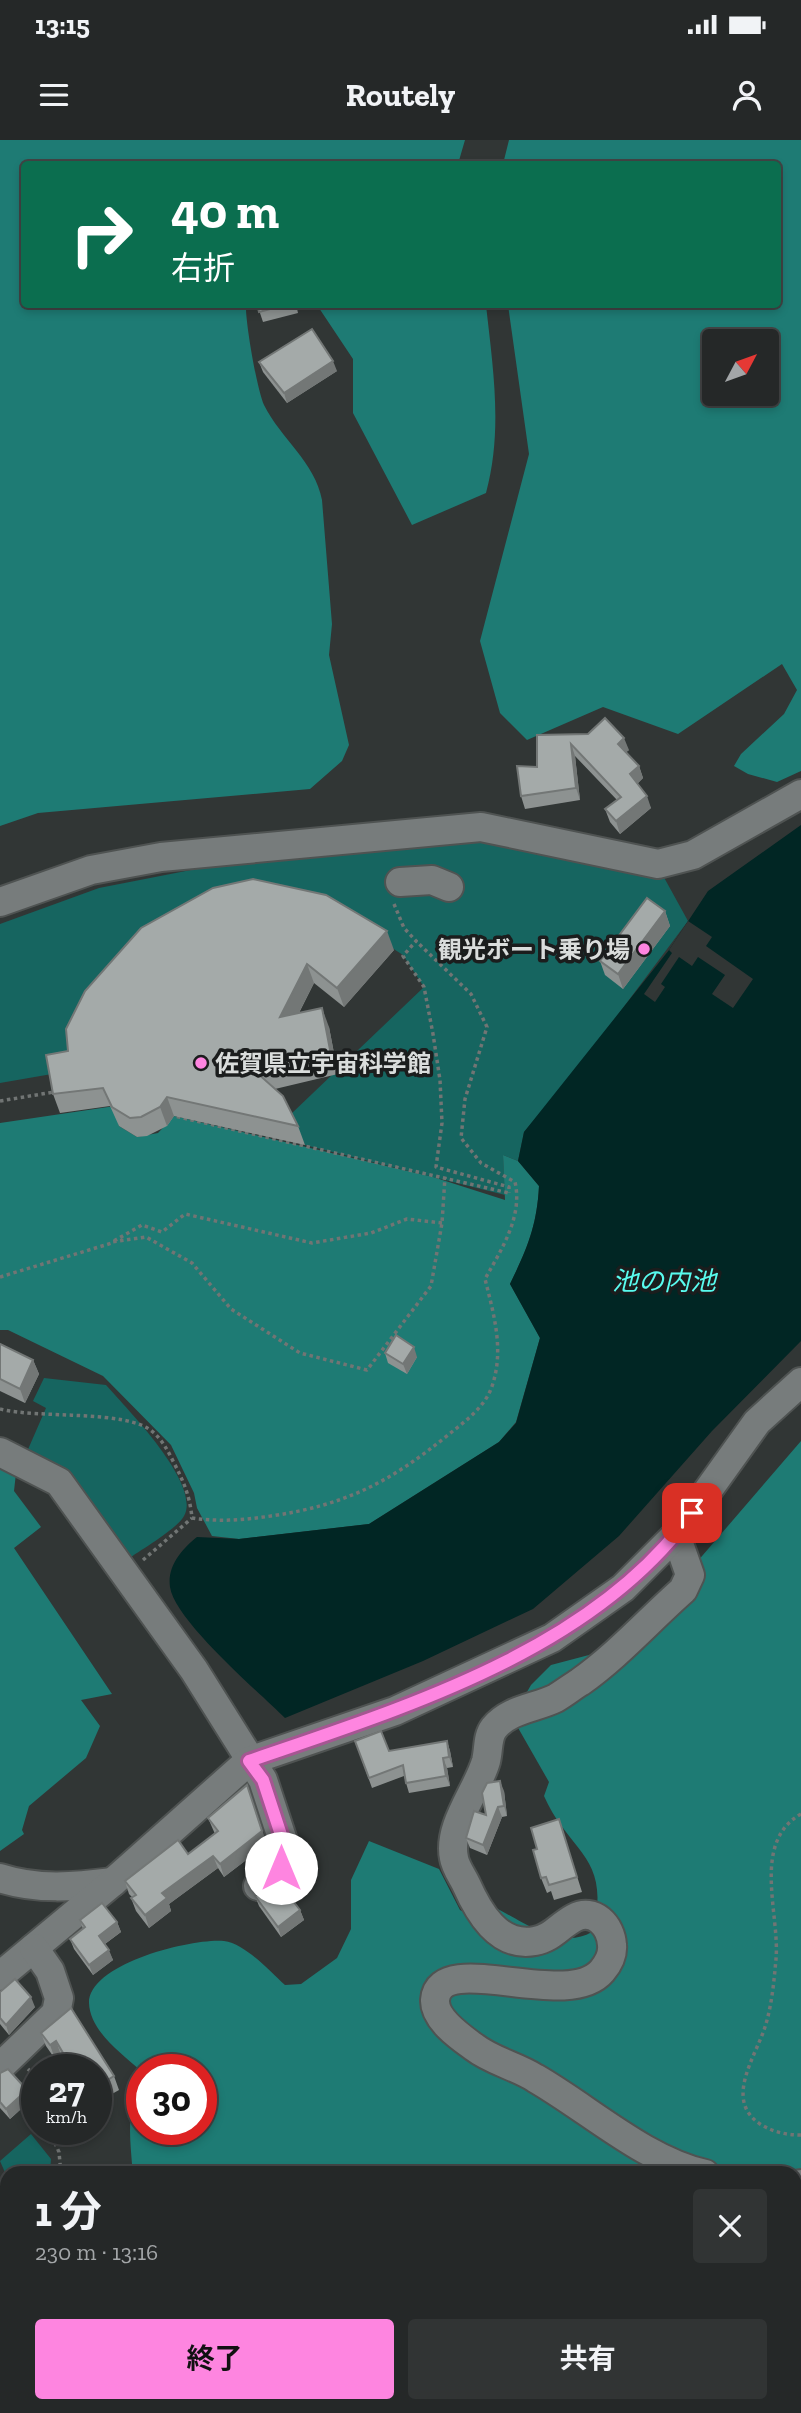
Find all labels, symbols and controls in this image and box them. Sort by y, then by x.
text: 13:15 [35,9,90,41]
icon: menu [35,76,73,114]
text: Routely [346,76,455,114]
icon: person [728,76,766,114]
text: 40 m [171,182,279,241]
icon: right [56,189,147,280]
text: 右折 [171,249,235,287]
north arrow [702,329,779,406]
map controls [702,329,779,406]
place label: 観光ボート乗り場 [438,935,630,964]
marker: 観光ボート乗り場 [636,941,652,957]
place label: 佐賀県立宇宙科学館 [215,1049,431,1078]
marker: 佐賀県立宇宙科学館 [193,1055,209,1071]
water label: 池の内池 [612,1265,719,1297]
pin [662,1483,722,1543]
icon: arrive [673,1494,711,1532]
position arrow [244,1831,318,1905]
speed limit sign: 30 [126,2054,217,2145]
text: 27 [48,2069,85,2111]
text: km/h [46,2106,87,2128]
text: 1 分 [35,2186,102,2237]
button: close [693,2189,767,2263]
text: 230 m · 13:16 [35,2238,158,2266]
button: 終了 [35,2319,394,2399]
button: 共有 [408,2319,767,2399]

